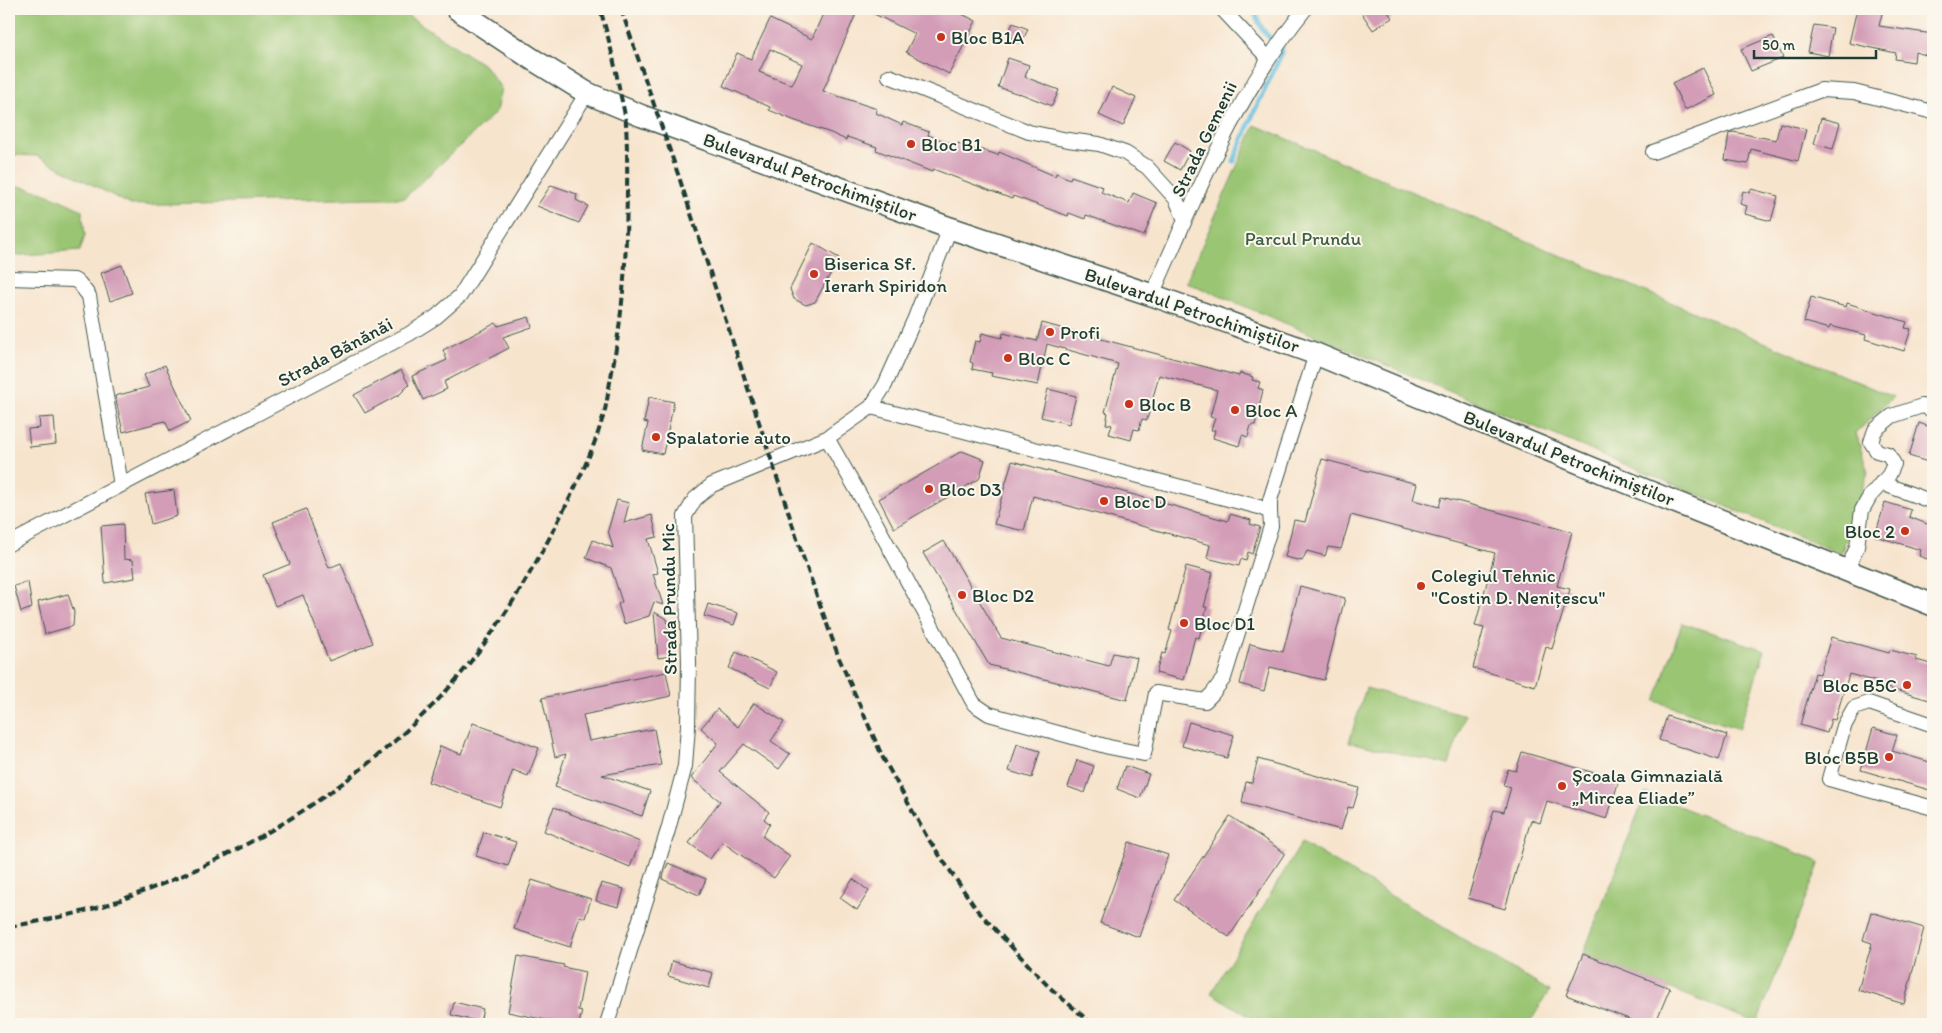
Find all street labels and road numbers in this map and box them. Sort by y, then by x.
street label: Strada Gemenii [1166,77,1242,201]
street label: Bulevardul Petrochimiștilor [700,128,920,227]
street label: Bulevardul Petrochimiștilor [1082,262,1303,358]
street label: Strada Bănănăi [274,312,396,392]
street label: Bulevardul Petrochimiștilor [1460,405,1678,511]
street label: Strada Prundu Mic [656,523,682,675]

